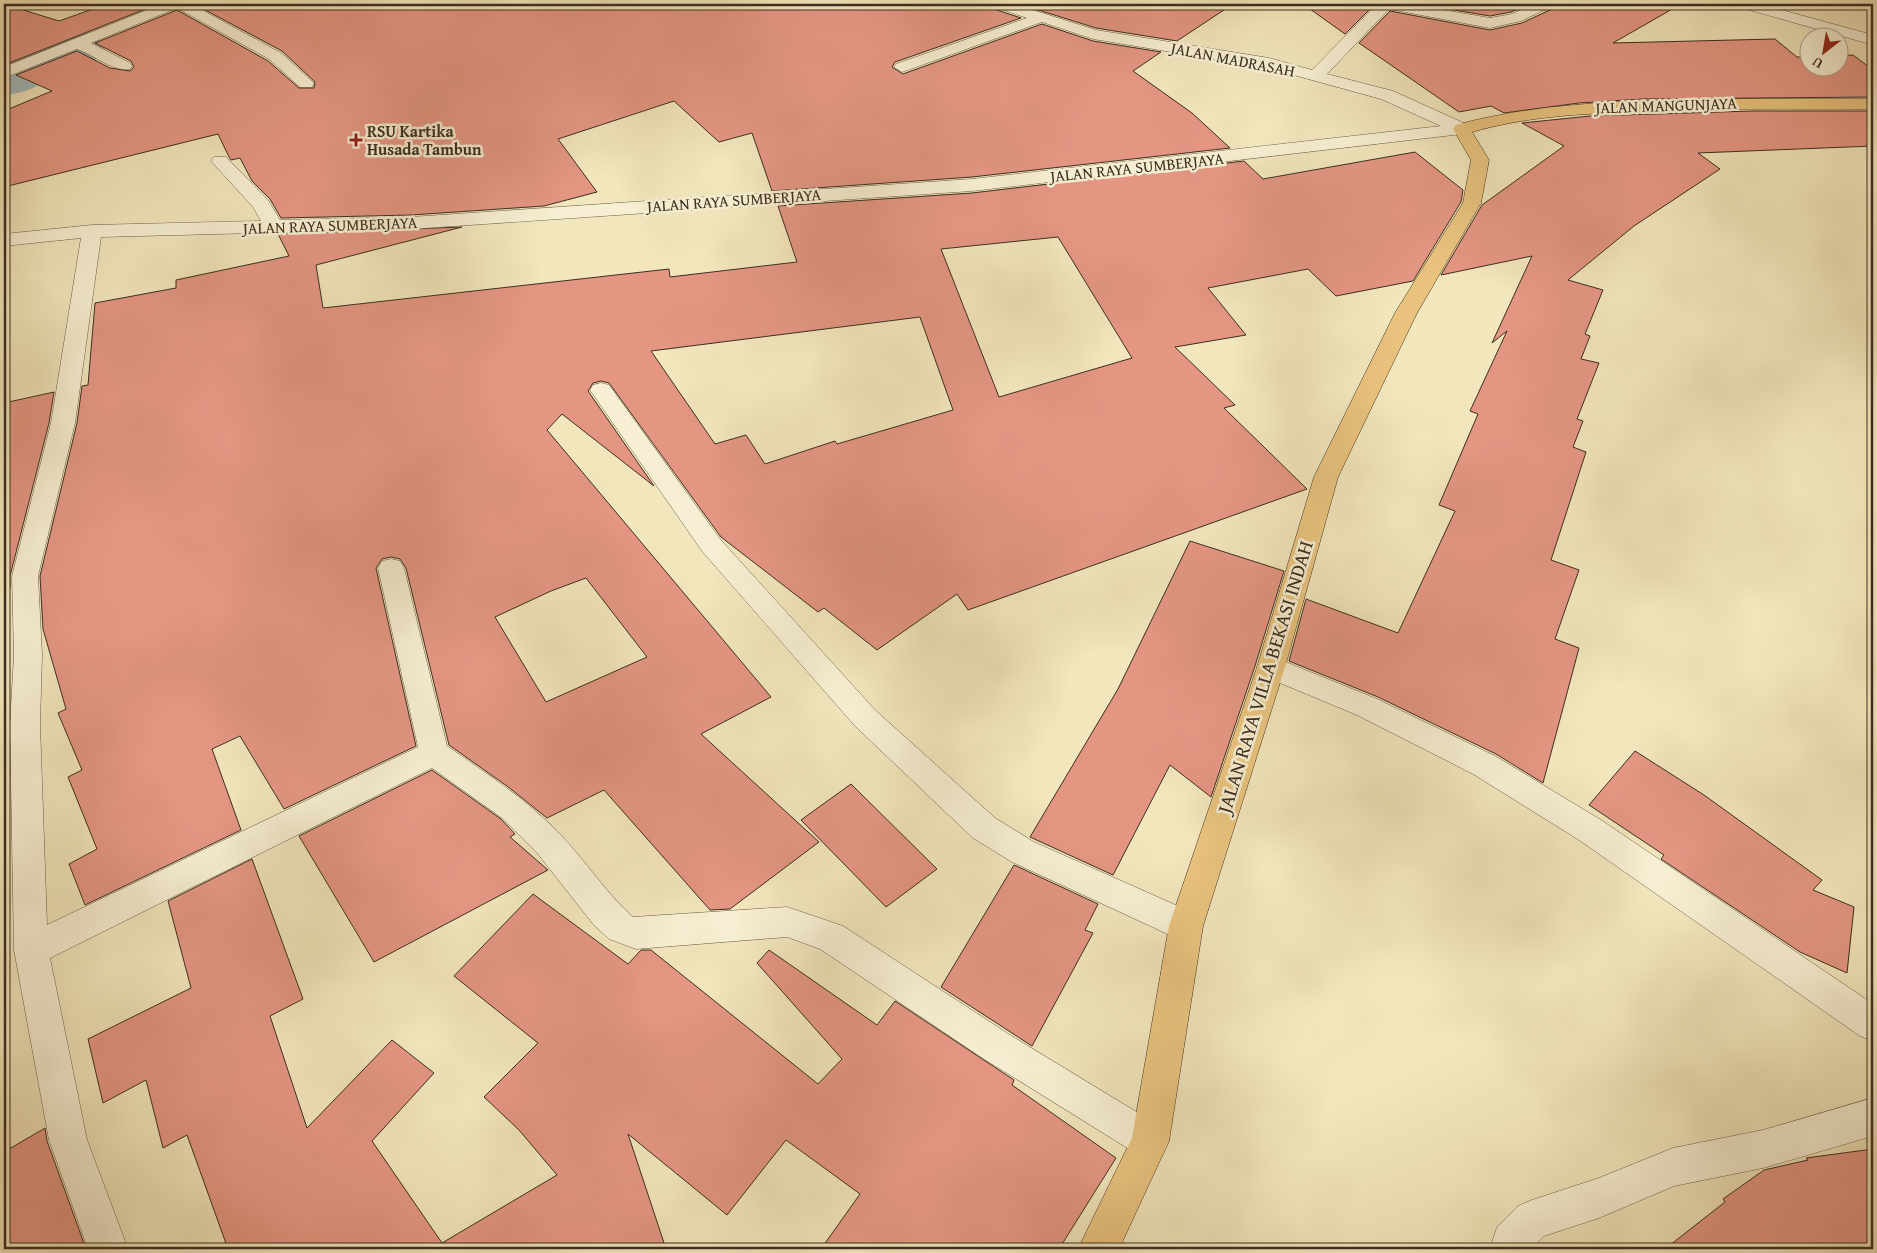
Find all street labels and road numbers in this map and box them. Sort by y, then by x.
street label: JALAN MADRASAH [1167,35,1297,83]
street label: JALAN MANGUNJAYA [1593,91,1737,120]
street label: JALAN RAYA SUMBERJAYA [1047,146,1225,188]
street label: JALAN RAYA SUMBERJAYA [644,182,822,218]
street label: JALAN RAYA SUMBERJAYA [240,210,418,240]
street label: JALAN RAYA VILLA BEKASI INDAH [1208,537,1320,820]

